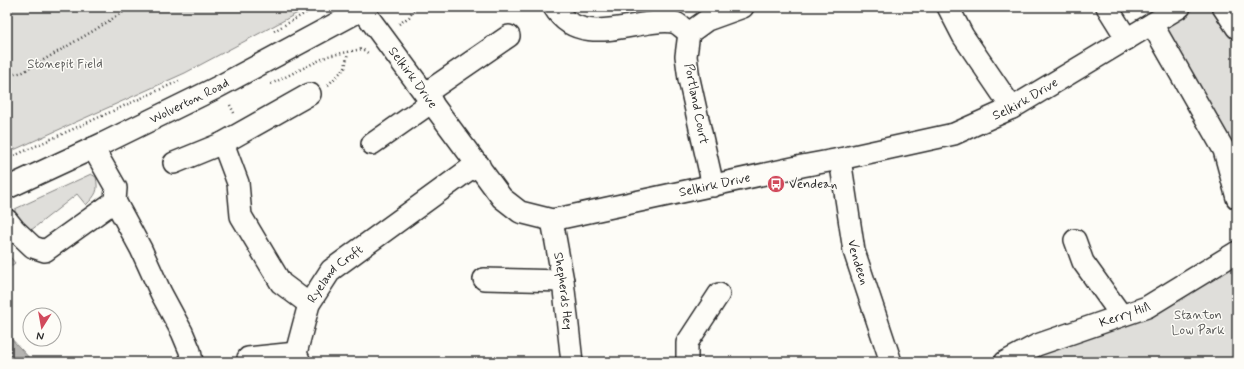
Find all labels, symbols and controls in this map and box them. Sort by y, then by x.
street label: Selkirk Drive [385,43,441,112]
park label: Stonepit Field [27,56,103,73]
street label: Portland Court [680,62,712,146]
street label: Wolverton Road [147,74,232,128]
street label: Selkirk Drive [990,74,1061,124]
street label: Selkirk Drive [677,169,752,201]
bus stop icon: Vendean [766,174,786,194]
place label: Vendean [789,176,837,193]
street label: Vendeen [844,238,873,287]
street label: Ryeland Croft [303,241,367,306]
street label: Shepherds Hey [549,251,577,331]
street label: Kerry Hill [1097,298,1154,331]
north arrow [22,307,62,347]
park label: Stanton Low Park [1171,307,1225,339]
text: N [35,328,45,343]

